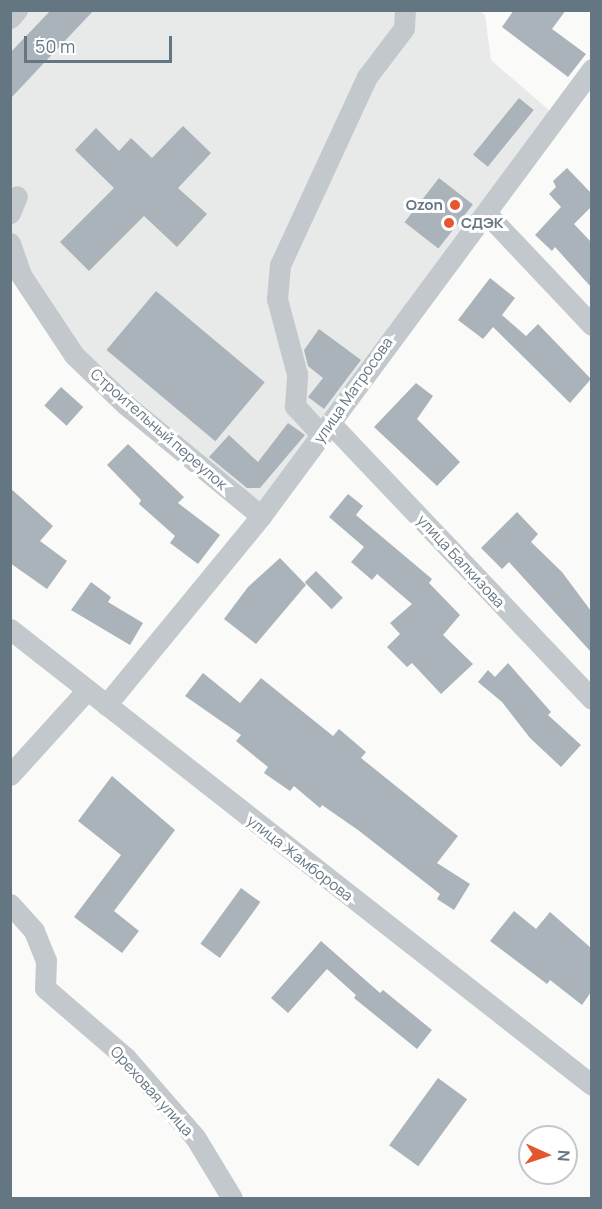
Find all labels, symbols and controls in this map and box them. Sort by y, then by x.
scale bar [27,24,176,62]
text: 50 m [35,34,75,58]
place label: Ozon [406,196,443,214]
marker: Ozon [448,198,462,212]
place label: СДЭК [461,214,504,232]
marker: СДЭК [442,216,456,230]
street label: улица Матросова [310,334,396,446]
street label: Строительный переулок [87,365,231,493]
street label: улица Балкизова [413,511,509,611]
street label: улица Жамборова [244,811,356,905]
street label: Ореховая улица [107,1042,197,1140]
north arrow [518,1125,578,1185]
text: N [553,1150,575,1162]

